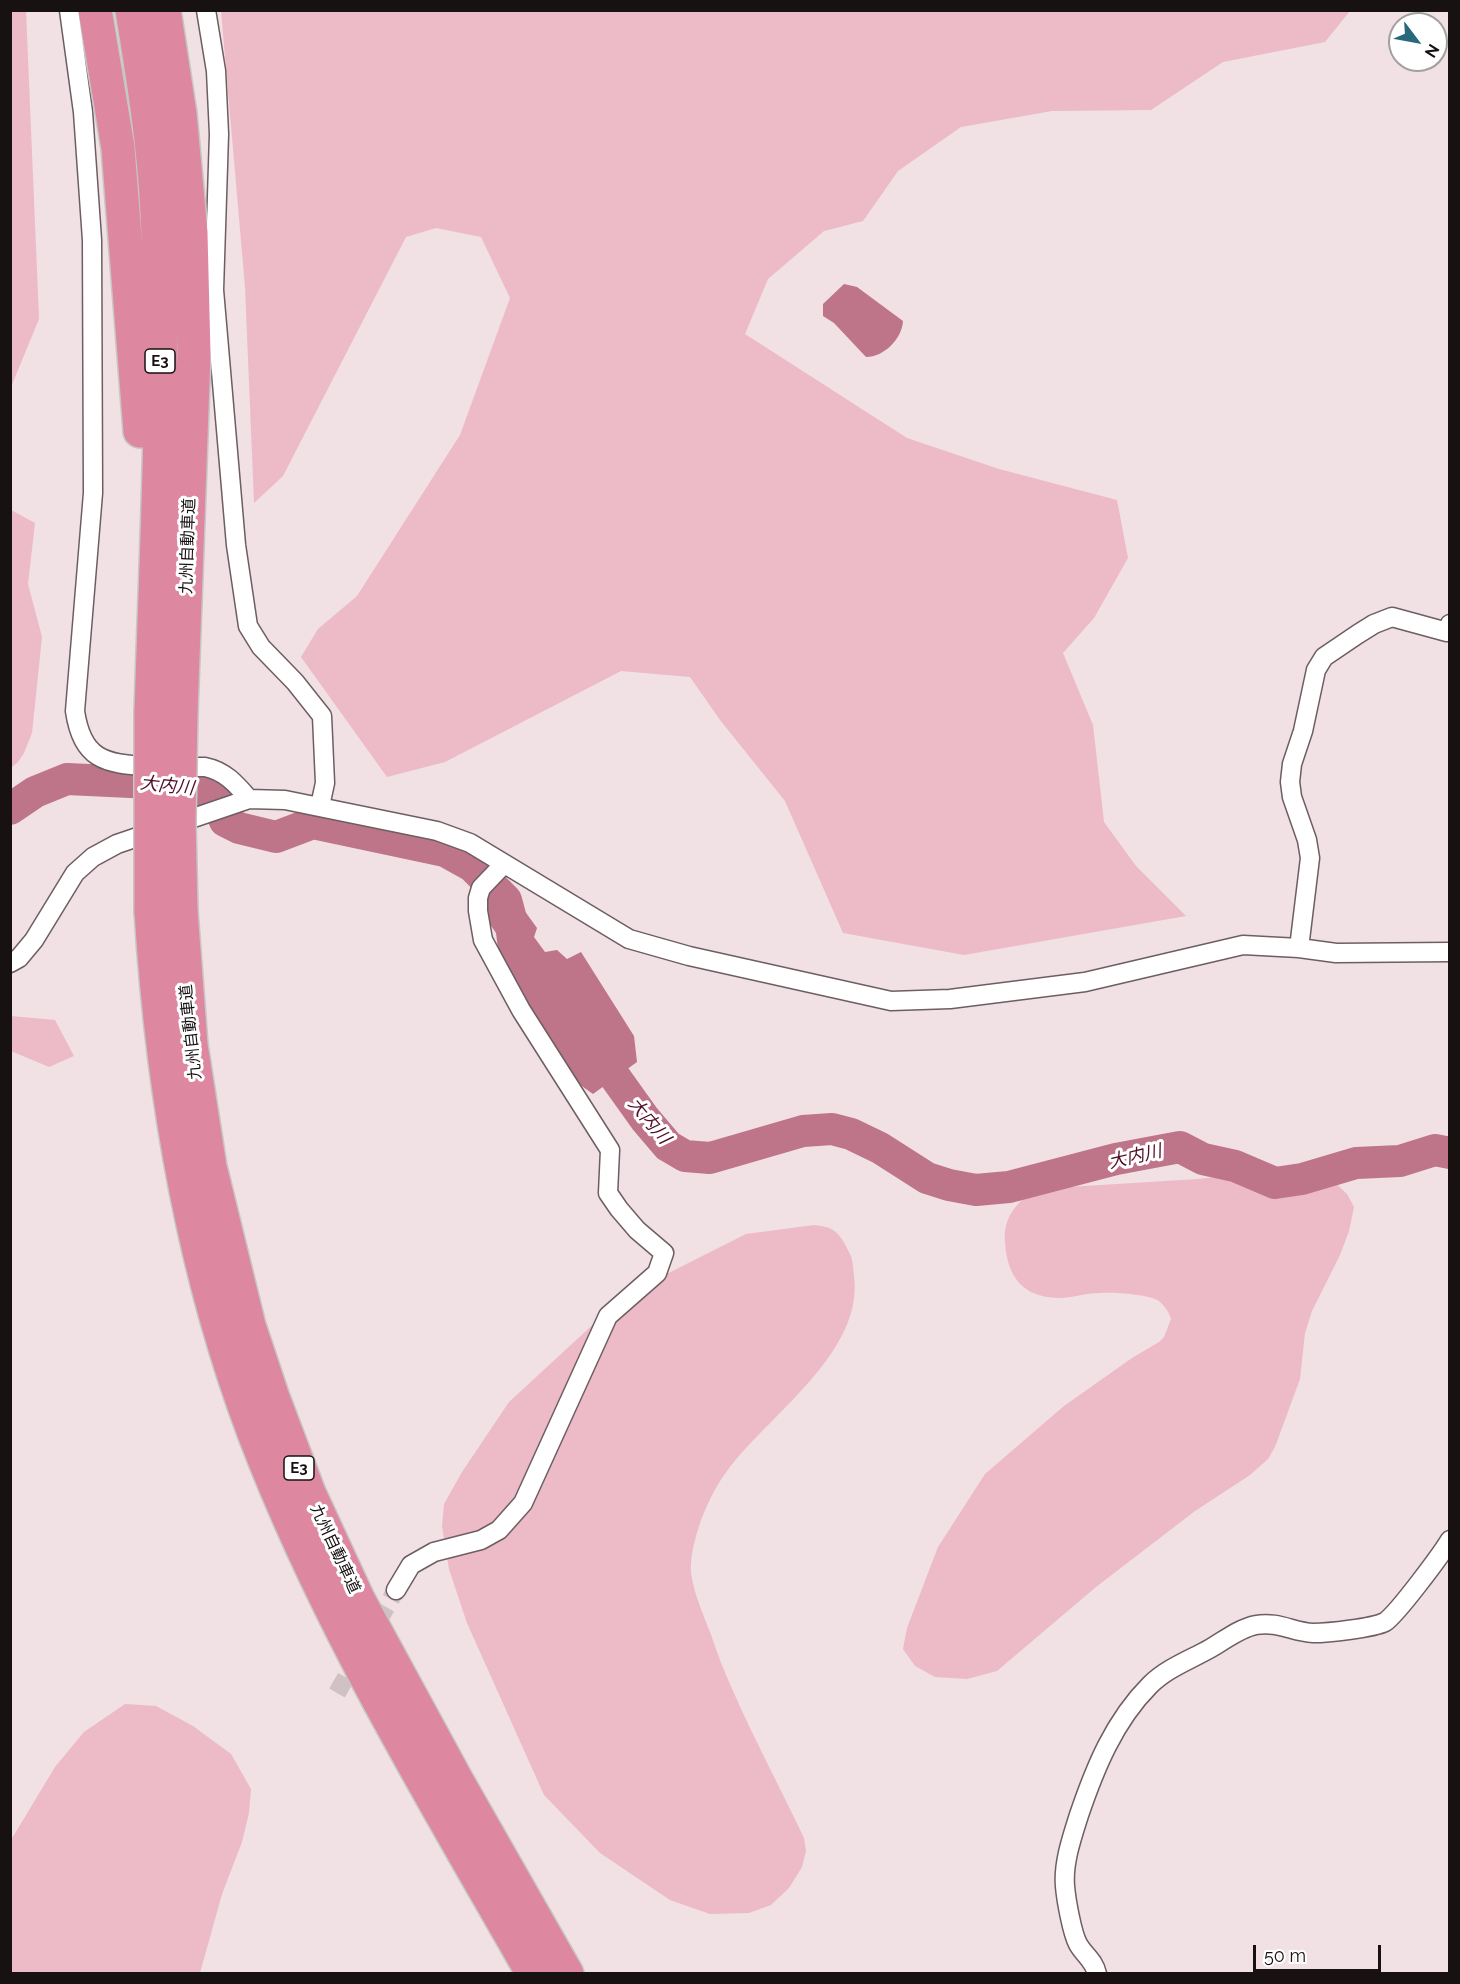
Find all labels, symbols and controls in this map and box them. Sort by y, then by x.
north arrow [1388,12,1448,72]
text: N [1421,41,1443,61]
road number: E3 [145,349,175,373]
street label: 九州自動車道 [177,498,199,594]
water label: 大内川 [139,772,195,800]
street label: 九州自動車道 [176,983,206,1081]
water label: 大内川 [623,1093,675,1149]
water label: 大内川 [1106,1140,1164,1174]
road number: E3 [284,1456,314,1480]
street label: 九州自動車道 [306,1501,364,1597]
scale bar [1256,1933,1384,1971]
text: 50 m [1264,1945,1306,1966]

